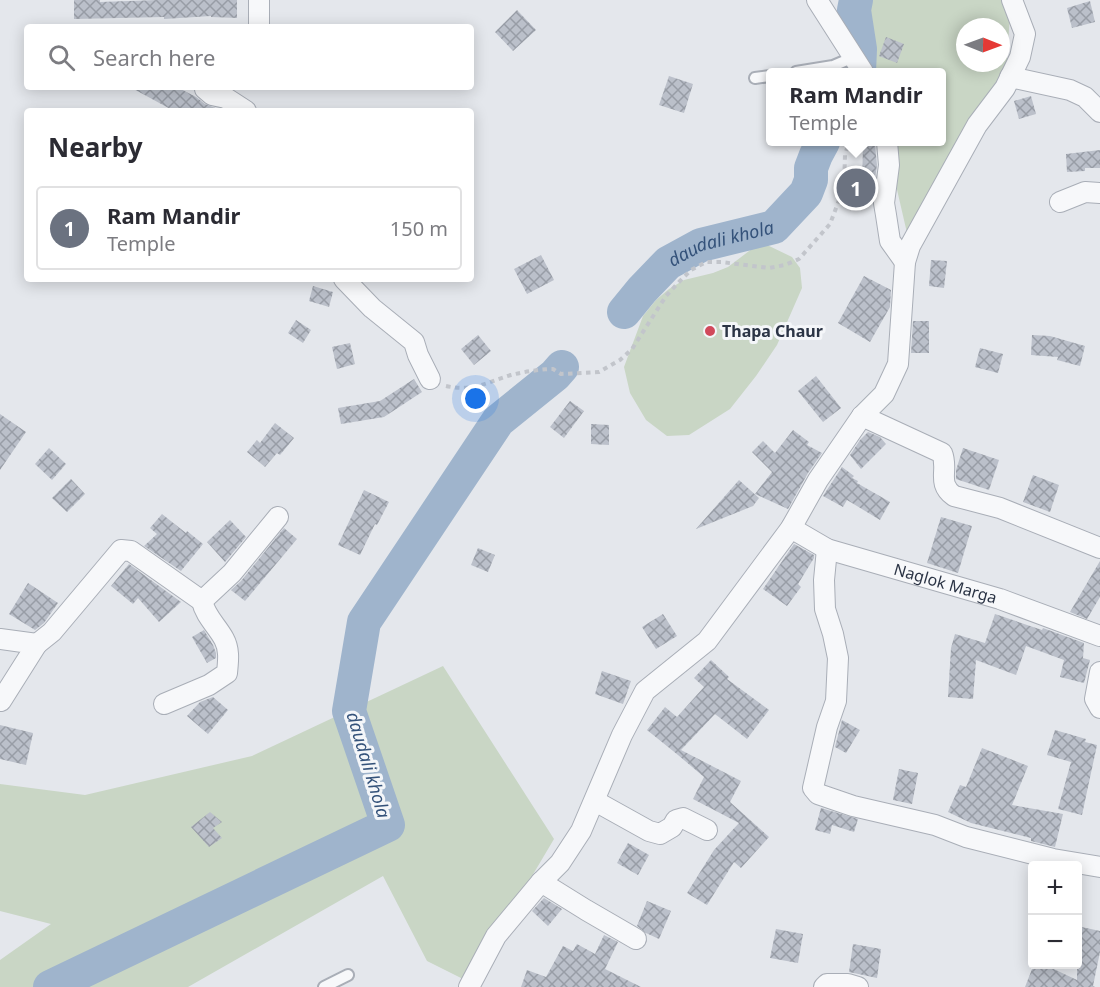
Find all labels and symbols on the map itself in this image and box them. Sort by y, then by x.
north arrow [956,18,1010,72]
pin: 1 [836,166,876,210]
water label: daudali khola [664,215,776,272]
place label: Thapa Chaur [722,320,823,342]
marker: Thapa Chaur [703,324,717,338]
your location [461,384,490,413]
street label: Naglok Marga [891,558,1000,609]
water label: daudali khola [341,709,397,821]

